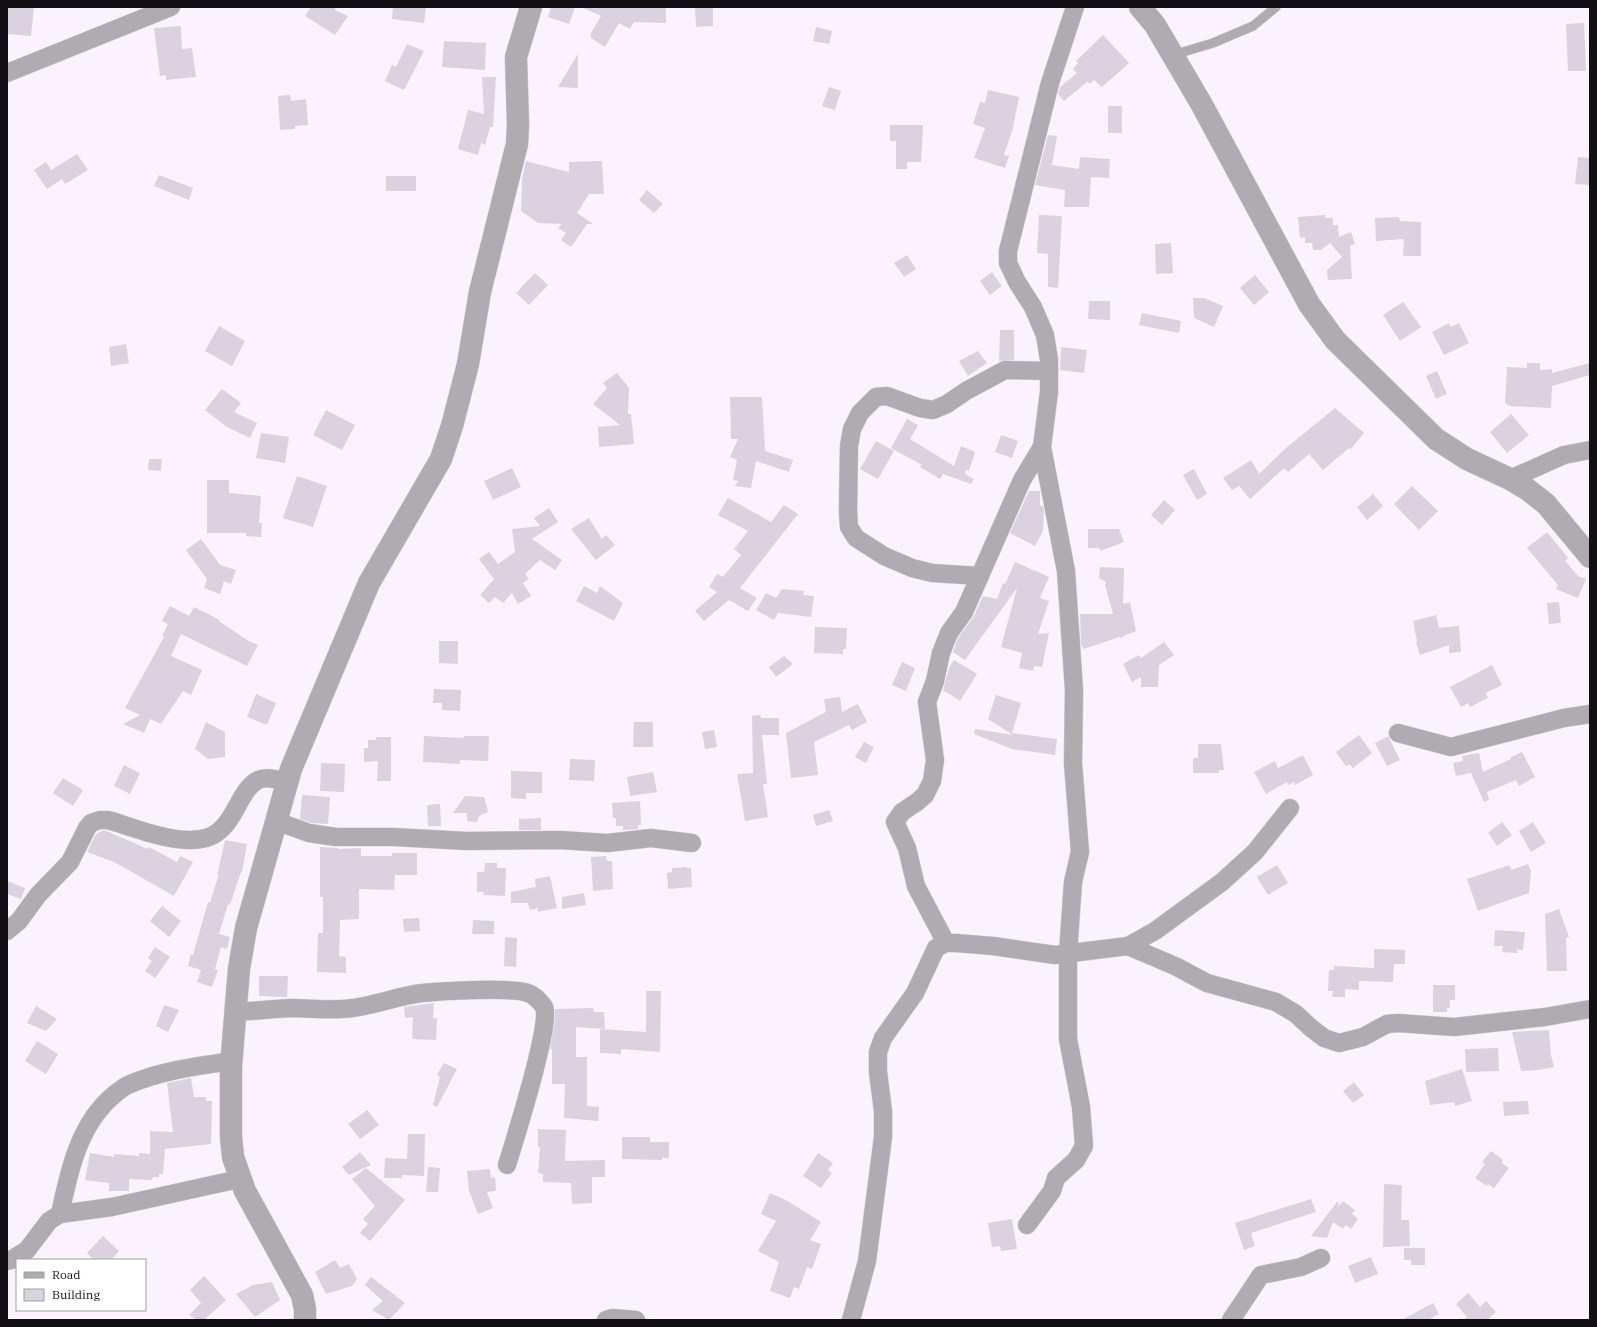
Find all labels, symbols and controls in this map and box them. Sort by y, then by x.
legend [16,1259,146,1311]
text: Road [52,1267,81,1282]
text: Building [52,1287,100,1302]

